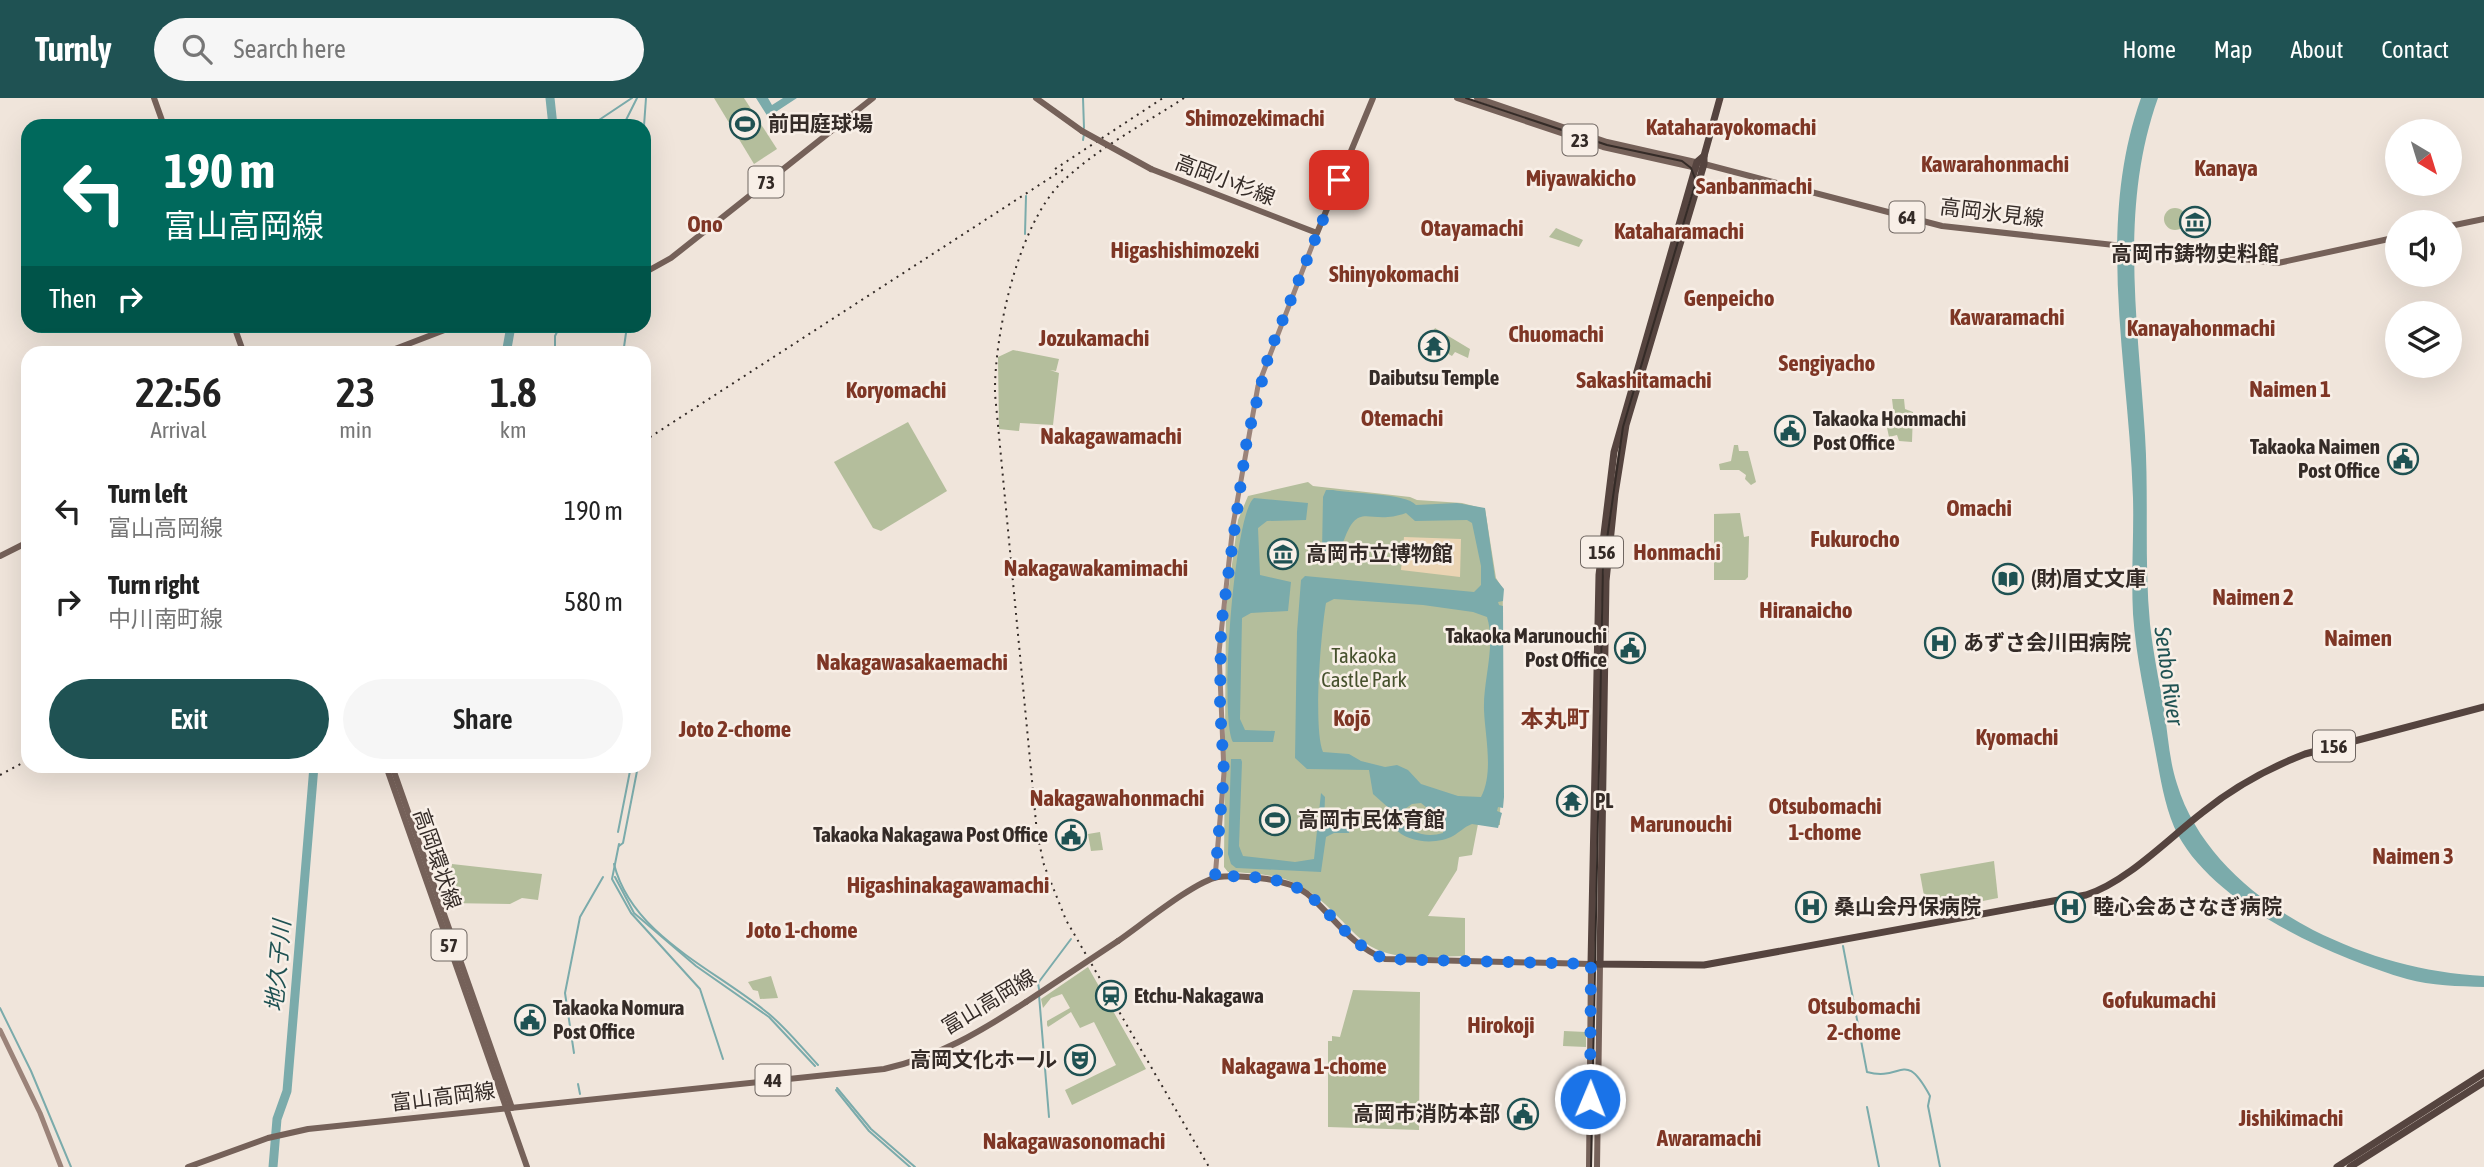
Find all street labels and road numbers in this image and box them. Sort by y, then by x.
road number: 23 [1562,124,1598,156]
street label: 高岡小杉線 [1172,149,1279,209]
road number: 73 [748,166,784,198]
street label: 高岡氷見線 [1939,194,2046,230]
road number: 64 [1890,202,1924,232]
road number: 156 [1581,536,1623,568]
road number: 156 [2313,730,2355,762]
street label: 高岡環状線 [410,805,466,912]
road number: 57 [432,930,466,960]
street label: 富山高岡線 [937,964,1040,1038]
road number: 44 [756,1064,790,1096]
street label: 富山高岡線 [389,1078,496,1114]

